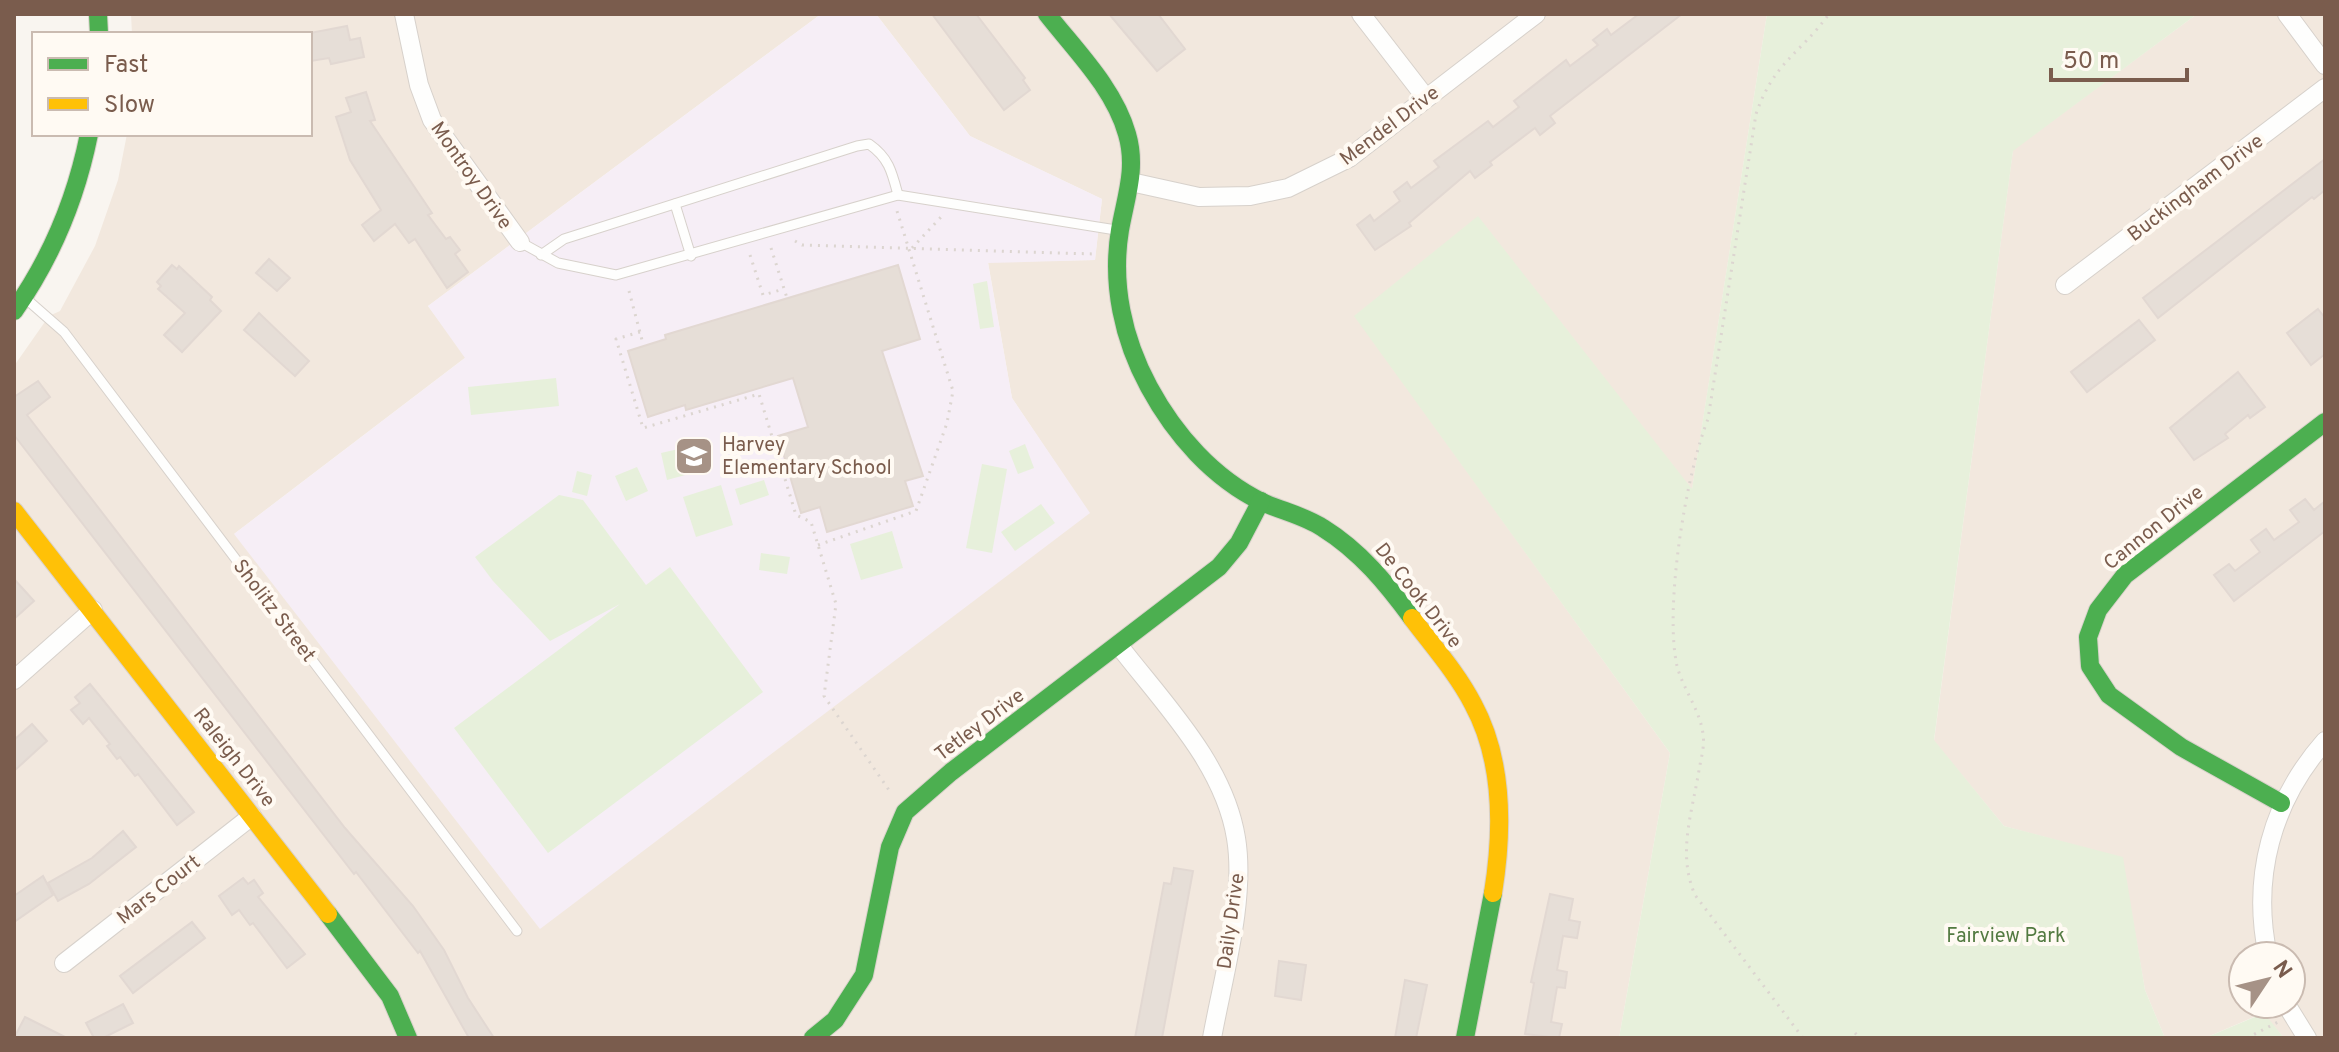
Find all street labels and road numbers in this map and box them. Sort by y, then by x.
street label: Mendel Drive [1335,81,1445,172]
street label: Montroy Drive [424,117,517,235]
street label: Buckingham Drive [2123,129,2270,248]
street label: Cannon Drive [2099,480,2210,577]
street label: De Cook Drive [1368,538,1467,654]
street label: Sholitz Street [226,555,321,668]
street label: Tetley Drive [930,683,1030,768]
street label: Raleigh Drive [186,703,280,813]
street label: Mars Court [112,850,206,931]
street label: Daily Drive [1212,872,1252,971]

